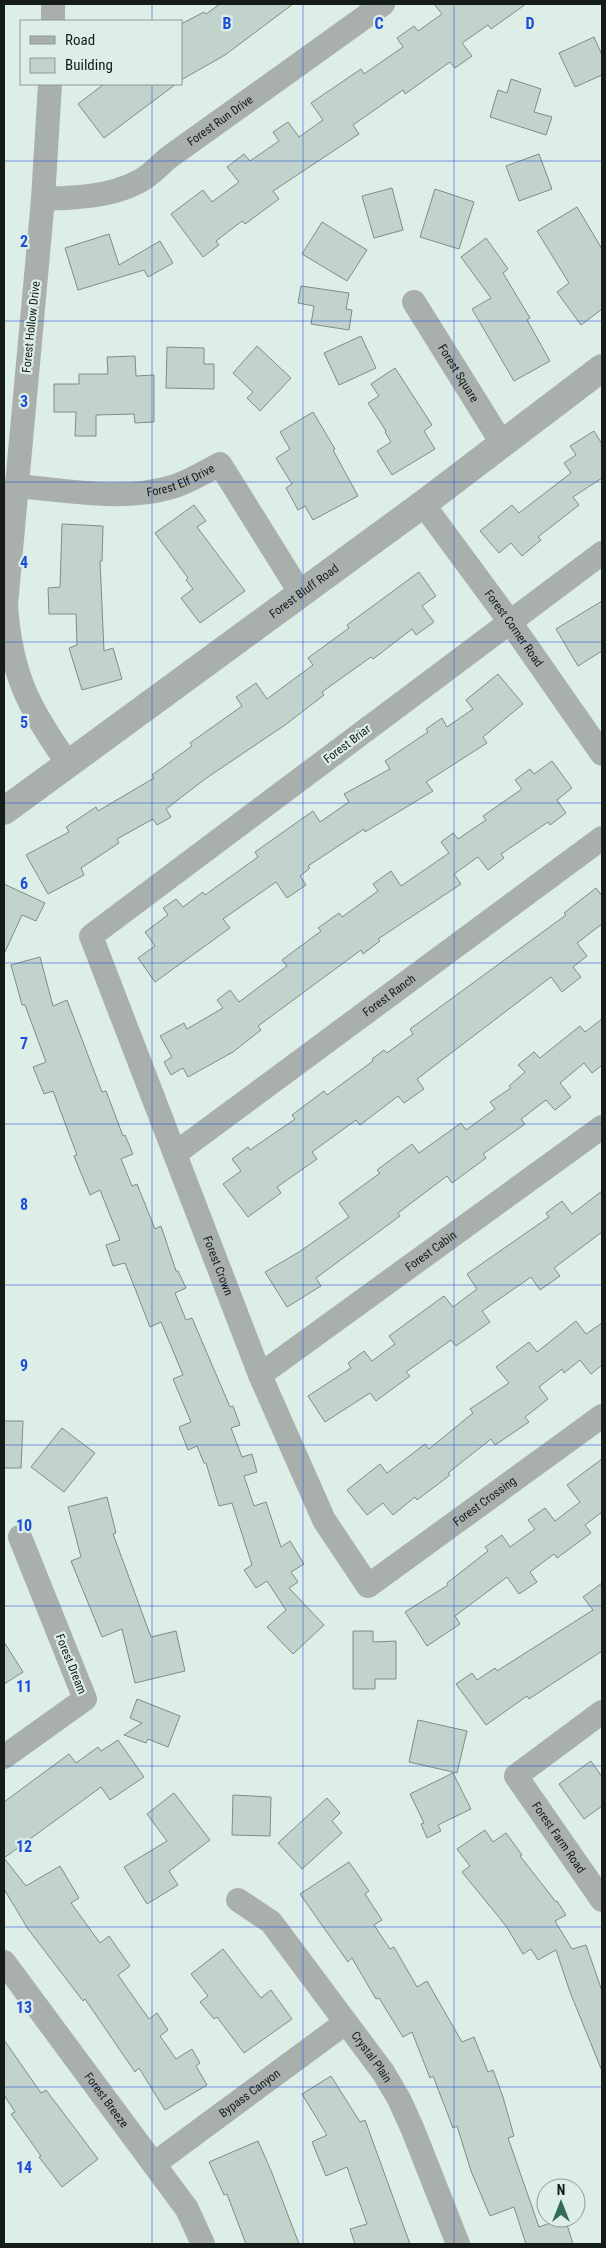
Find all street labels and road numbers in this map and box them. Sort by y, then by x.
street label: Forest Run Drive [185,92,256,149]
street label: Forest Hollow Drive [19,280,43,374]
street label: Forest Square [435,342,482,405]
street label: Forest Elf Drive [146,461,217,499]
street label: Forest Bluff Road [267,561,341,621]
street label: Forest Corner Road [482,587,546,669]
street label: Forest Briar [321,722,373,766]
street label: Forest Ranch [360,971,418,1019]
street label: Forest Cabin [403,1228,459,1274]
street label: Forest Crown [200,1234,236,1298]
street label: Forest Crossing [450,1474,519,1529]
street label: Forest Dream [53,1632,89,1696]
street label: Forest Farm Road [529,1799,588,1876]
street label: Crystal Plain [348,2029,395,2085]
street label: Bypass Canyon [217,2066,283,2120]
street label: Forest Breeze [81,2070,132,2131]

